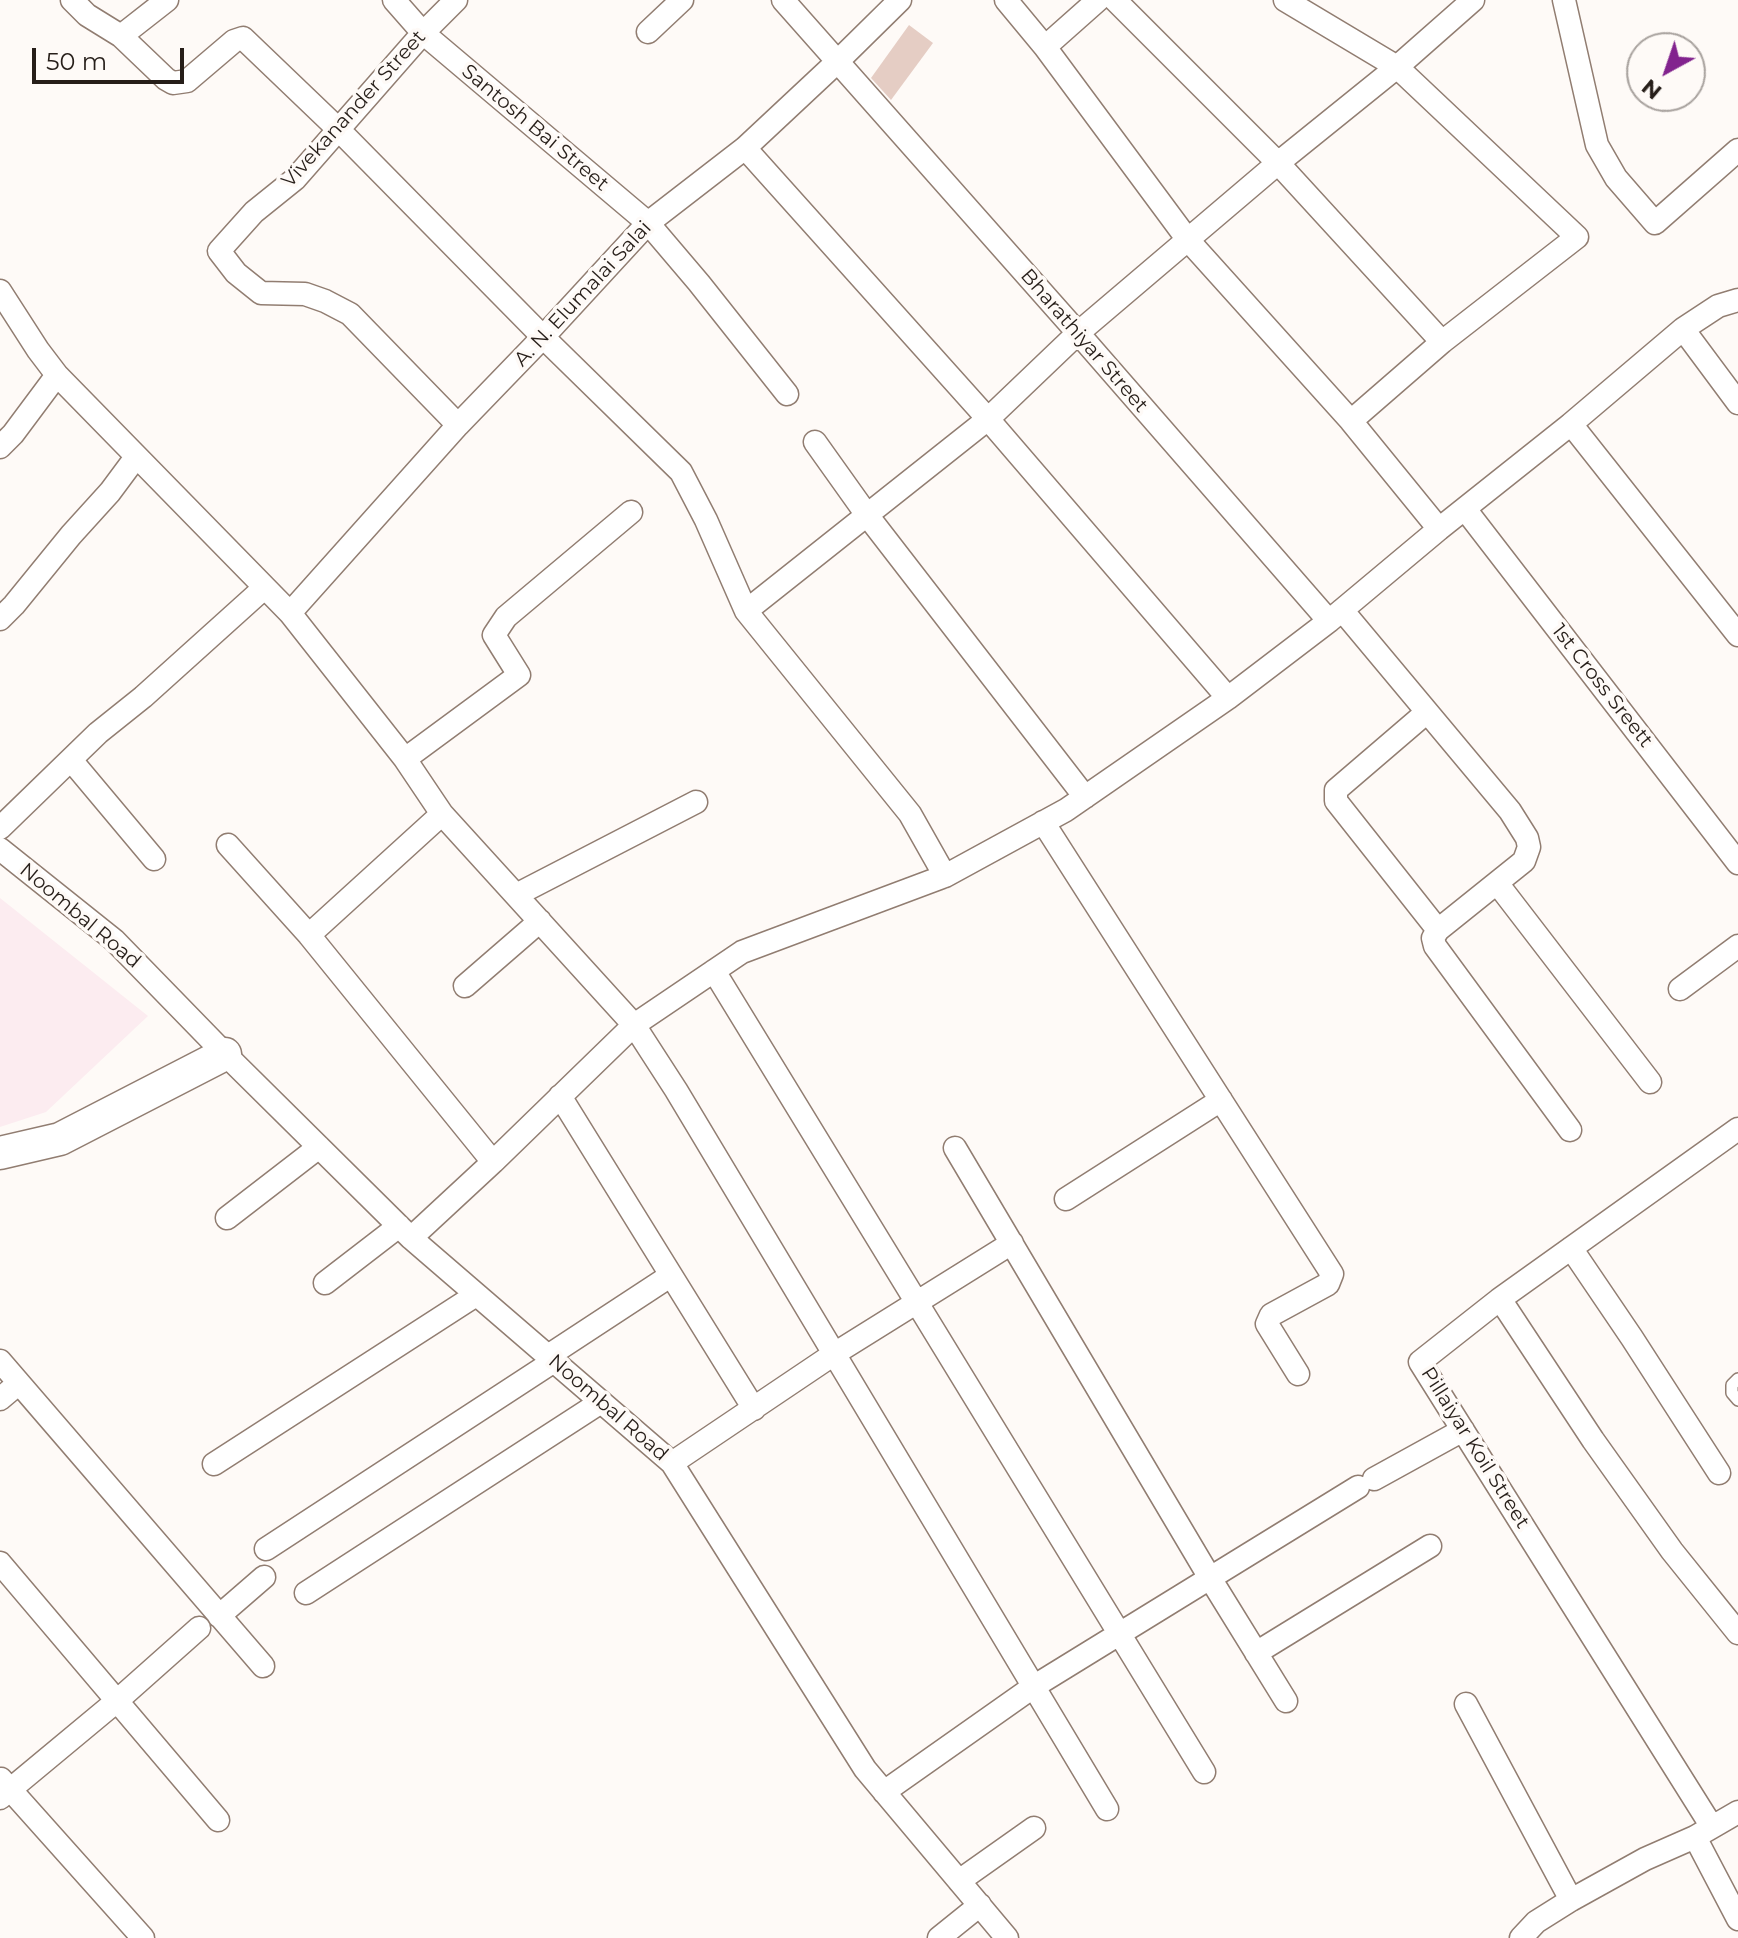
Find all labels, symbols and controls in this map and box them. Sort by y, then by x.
street label: Vivekanander Street [277,25,431,193]
scale bar [36,32,188,82]
north arrow [1626,32,1706,112]
text: 50 m [46,47,107,76]
street label: Santosh Bai Street [457,60,613,196]
text: N [1636,73,1667,105]
street label: A. N. Elumalai Salai [509,216,657,372]
street label: Bharathiyar Street [1015,264,1153,418]
street label: 1st Cross Sreett [1546,620,1658,752]
street label: Noombal Road [15,858,145,974]
street label: Noombal Road [543,1349,673,1467]
street label: Pillaiyar Koil Street [1416,1363,1534,1533]

